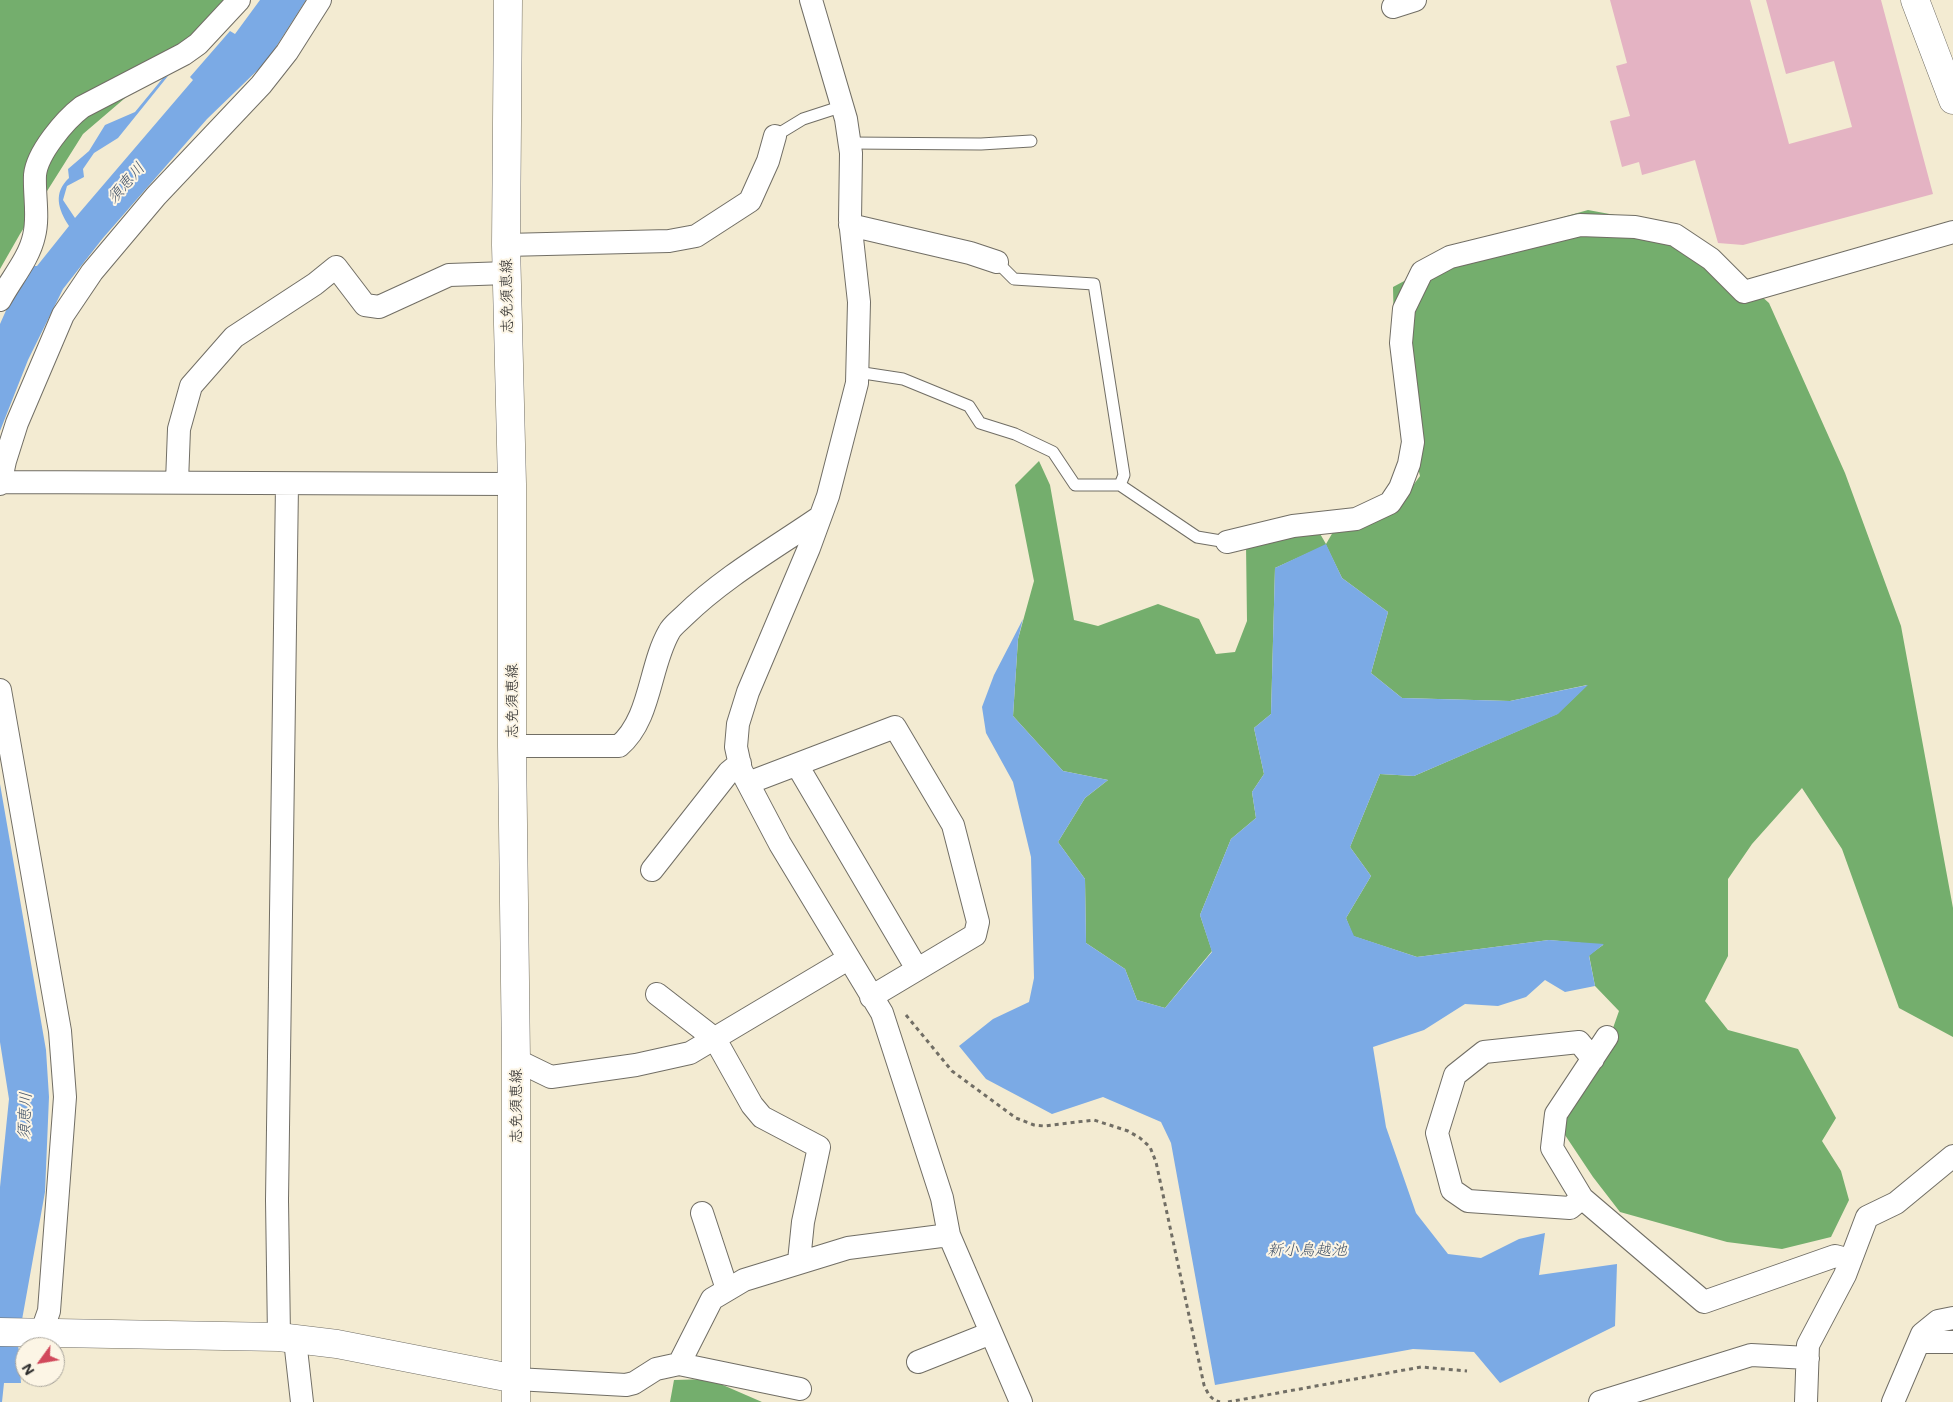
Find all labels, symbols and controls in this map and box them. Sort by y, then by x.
water label: 須恵川 [103,159,149,207]
street label: 志免須恵線 [497,258,517,334]
street label: 志免須恵線 [503,664,521,738]
street label: 志免須恵線 [507,1069,525,1143]
water label: 須恵川 [14,1092,36,1140]
water label: 新小鳥越池 [1267,1240,1347,1260]
north arrow [15,1337,65,1387]
text: N [17,1360,39,1379]

